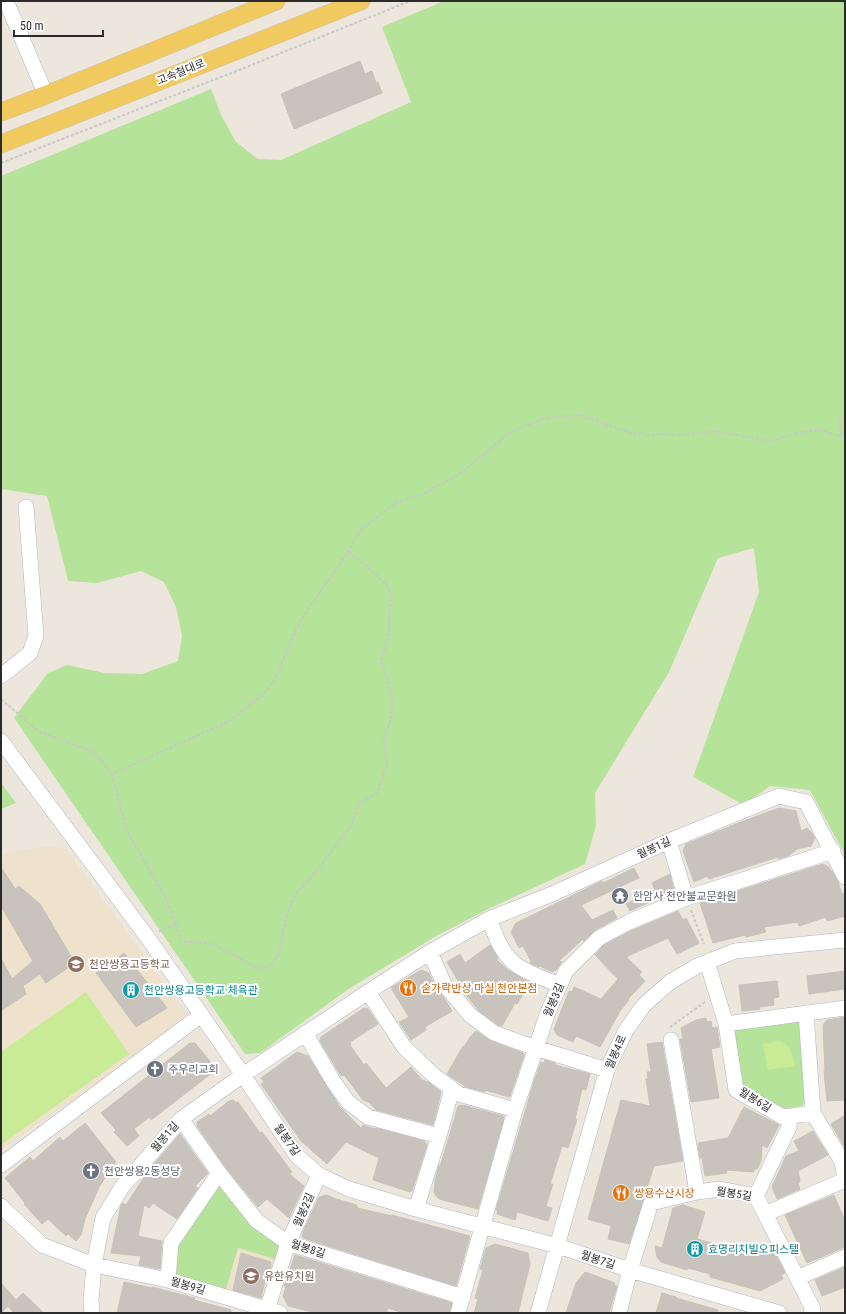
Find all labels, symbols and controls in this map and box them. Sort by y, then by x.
scale bar [14,12,103,38]
text: 50 m [20,19,44,33]
street label: 고속철대로 [155,56,207,88]
street label: 월봉1길 [635,835,673,861]
temple icon: 한암사 천안불교문화원 [610,886,630,906]
place label: 한암사 천안불교문화원 [633,890,737,903]
school or university icon: 천안쌍용고등학교 [66,954,86,974]
place label: 천안쌍용고등학교 [89,958,170,971]
restaurant icon: 숟가락반상 마실 천안본점 [398,978,418,998]
building icon: 천안쌍용고등학교 체육관 [121,980,141,1000]
street label: 월봉3길 [541,981,567,1019]
place label: 숟가락반상 마실 천안본점 [421,982,537,995]
place label: 천안쌍용고등학교 체육관 [144,984,258,997]
street label: 월봉4로 [603,1033,629,1071]
church icon: 주우리교회 [145,1059,165,1079]
place label: 주우리교회 [168,1063,219,1076]
street label: 월봉6길 [736,1085,774,1115]
street label: 월봉1길 [148,1119,182,1155]
street label: 월봉7길 [271,1122,303,1158]
church icon: 천안쌍용2동성당 [81,1161,101,1181]
place label: 천안쌍용2동성당 [104,1165,180,1178]
restaurant icon: 쌍용수산시장 [611,1183,631,1203]
street label: 월봉5길 [715,1185,753,1203]
place label: 쌍용수산시장 [634,1187,695,1200]
street label: 월봉2길 [291,1191,317,1229]
street label: 월봉8길 [289,1237,327,1261]
building icon: 효명리치빌오피스텔 [685,1239,705,1259]
place label: 효명리치빌오피스텔 [708,1243,799,1256]
street label: 월봉7길 [579,1248,617,1272]
school or university icon: 유한유치원 [241,1266,261,1286]
place label: 유한유치원 [264,1270,315,1283]
street label: 월봉9길 [169,1275,207,1297]

